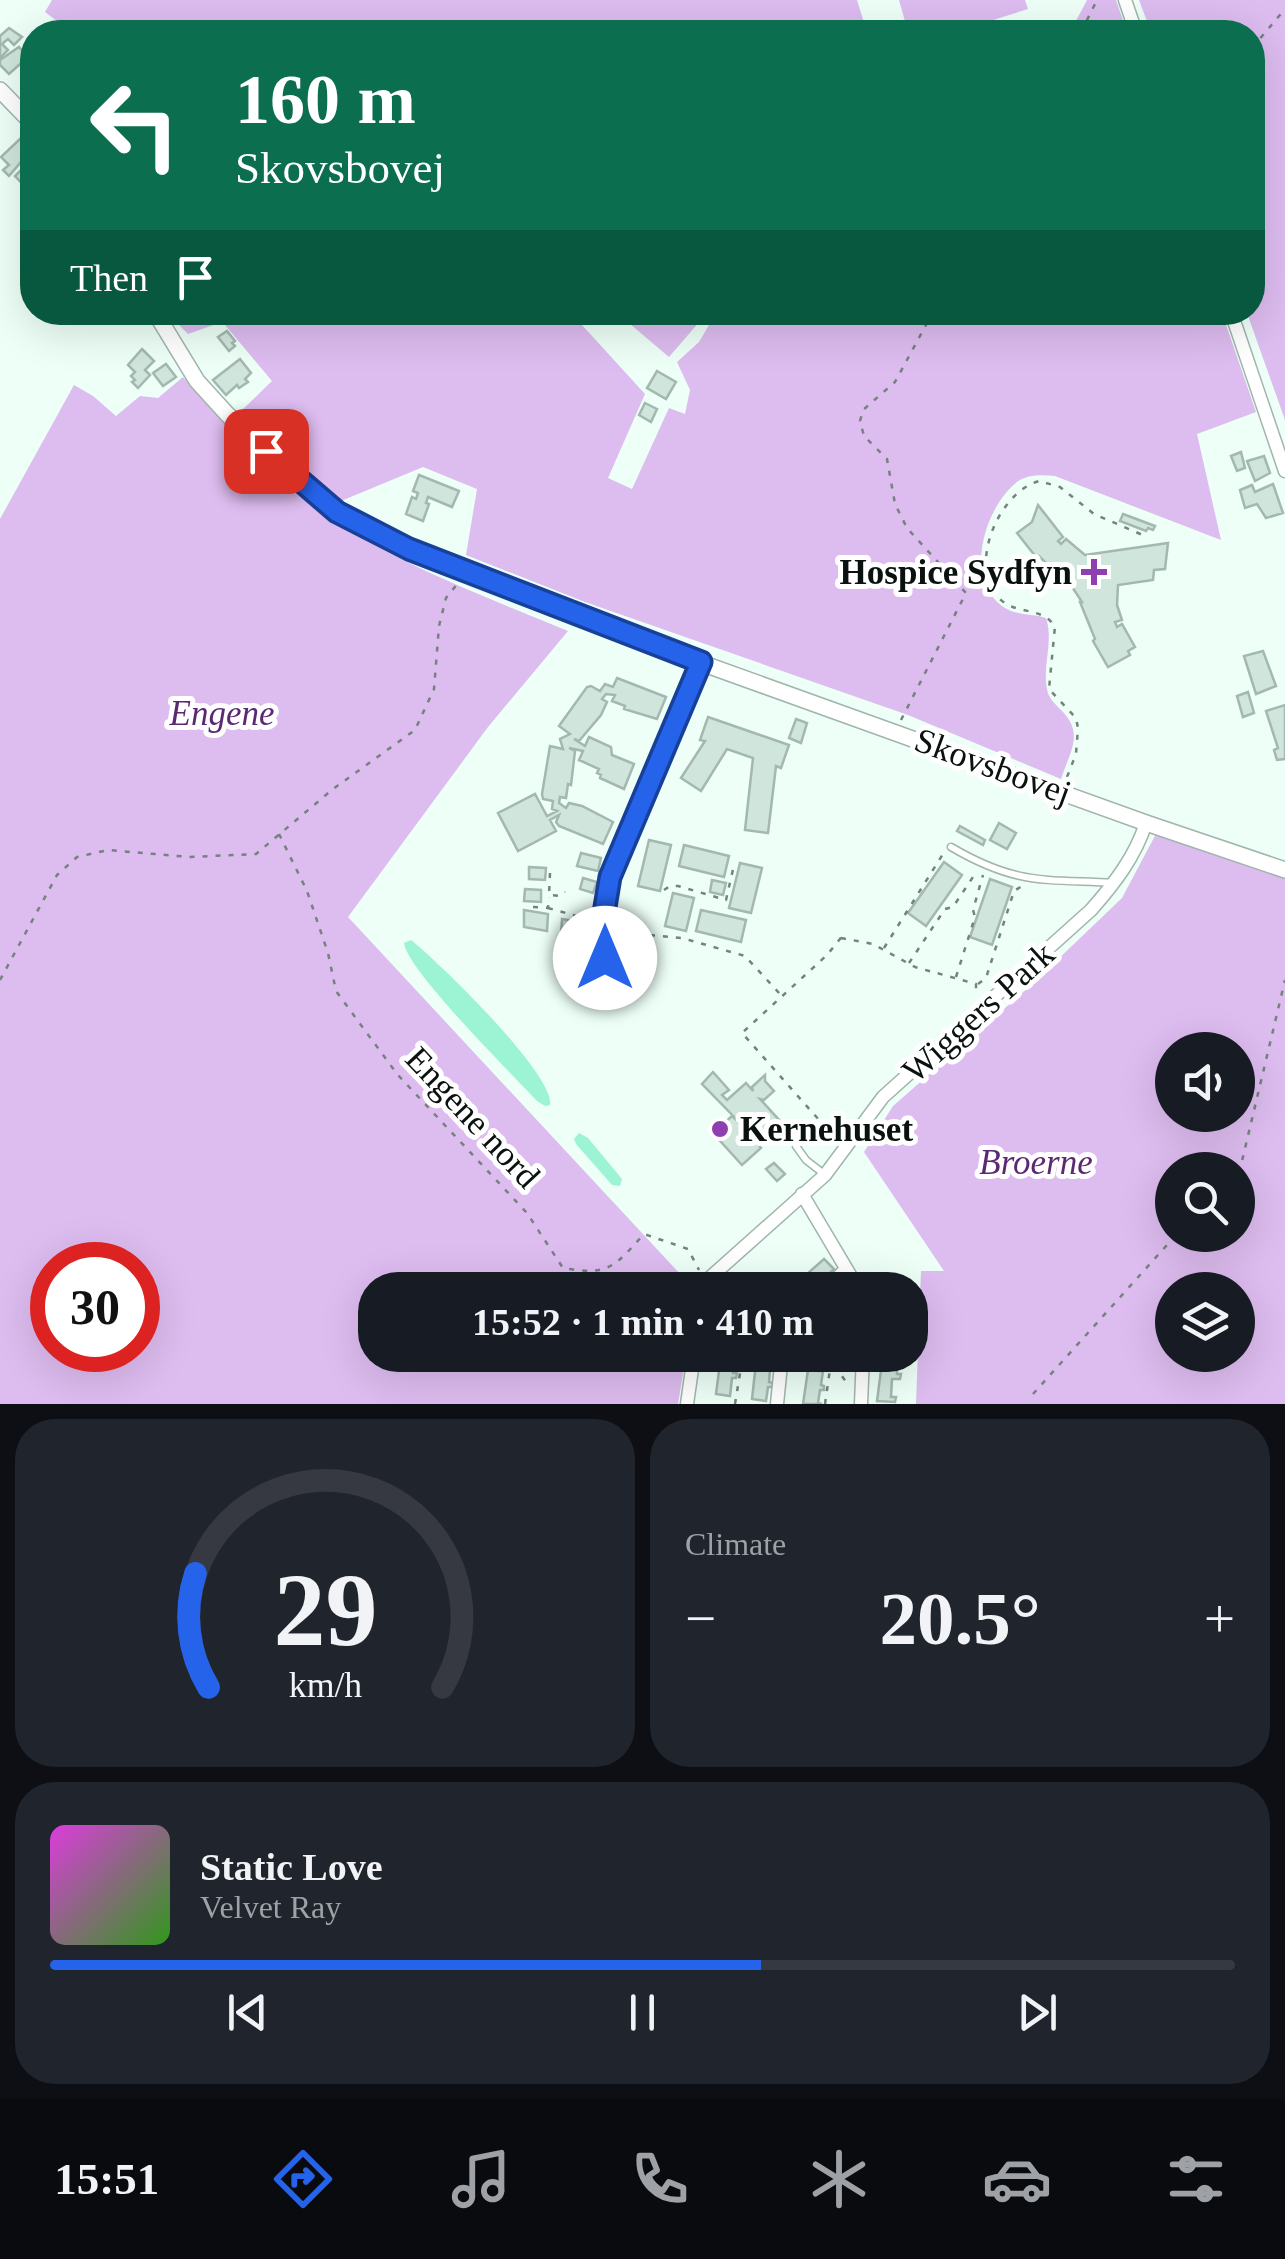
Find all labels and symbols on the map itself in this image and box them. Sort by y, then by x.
pin [224,409,309,494]
place label: Hospice Sydfyn [840,553,1072,592]
marker: Hospice Sydfyn [1081,559,1107,585]
park label: Engene [169,694,274,733]
street label: Skovsbovej [909,720,1076,813]
position arrow [553,906,657,1010]
street label: Wiggers Park [895,934,1062,1090]
street label: Engene nord [398,1039,548,1196]
place label: Kernehuset [740,1110,913,1149]
marker: Kernehuset [709,1118,731,1140]
park label: Broerne [979,1143,1093,1182]
speed limit sign: 30 [30,1242,160,1372]

